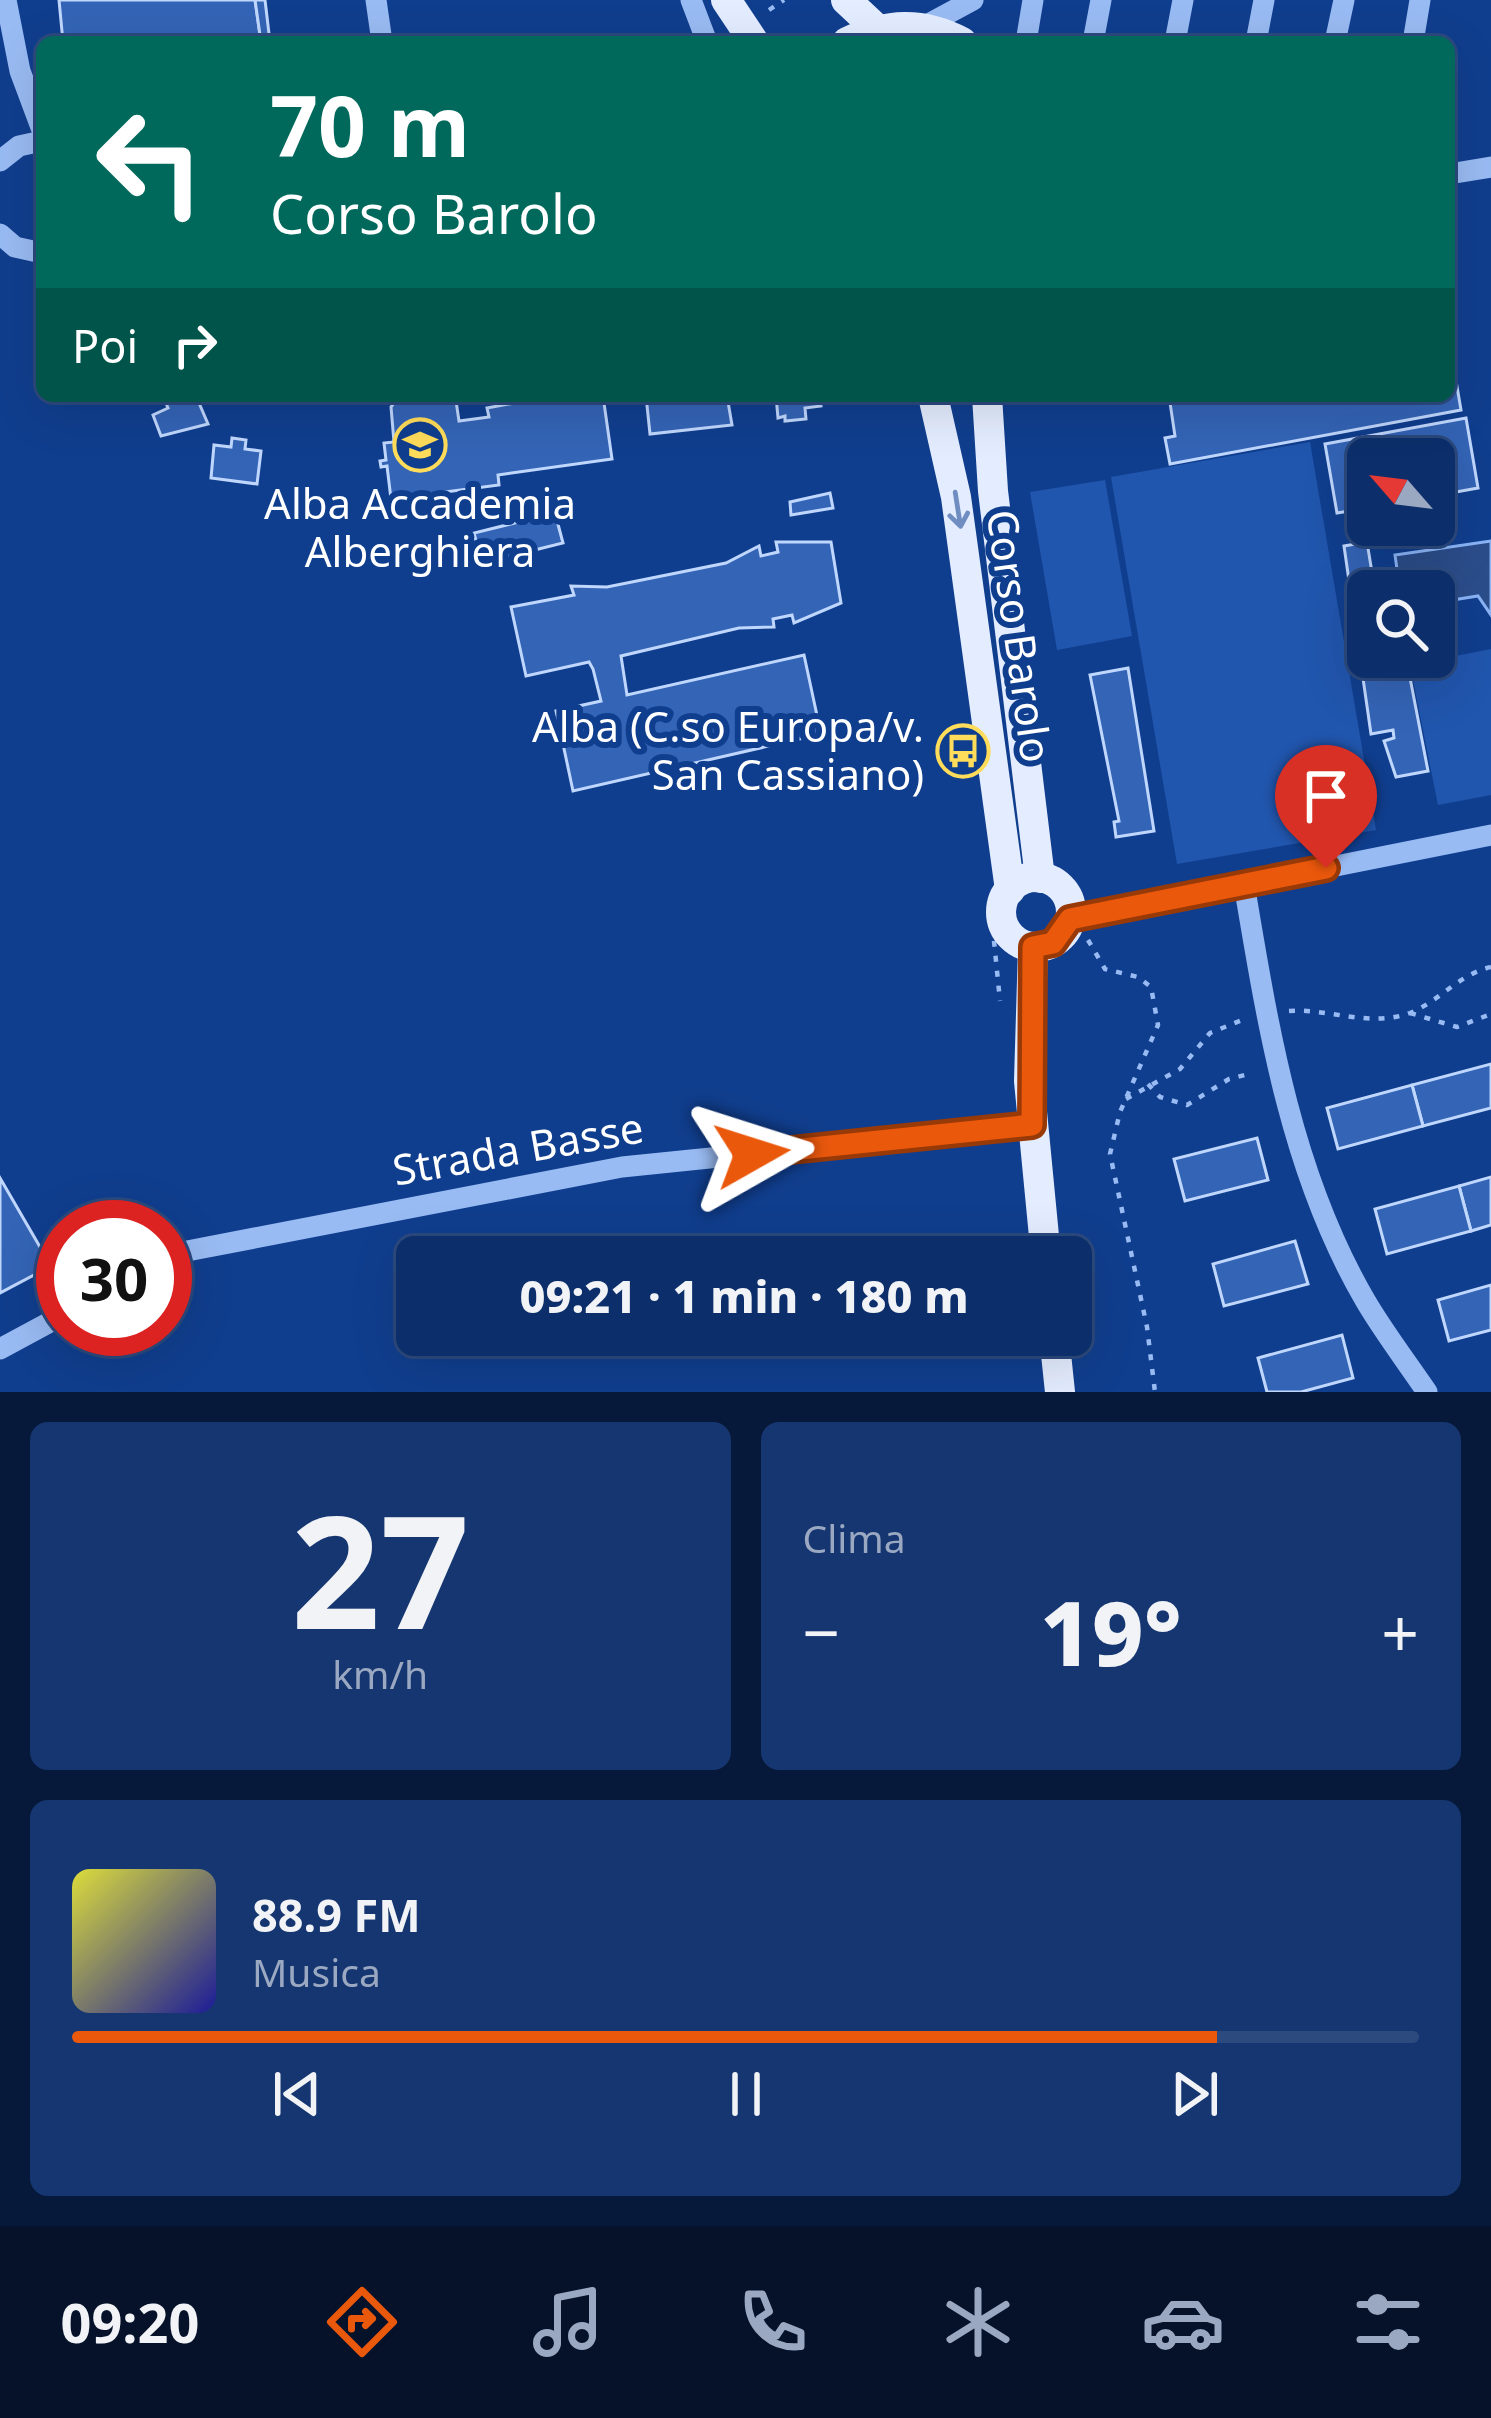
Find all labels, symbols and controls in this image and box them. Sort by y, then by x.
text: 70 m [270,67,470,182]
icon: left [72,84,228,240]
text: Corso Barolo [270,176,598,250]
icon: right [162,312,228,378]
text: Poi [72,315,138,376]
school or university icon: Alba Accademia Alberghiera [392,417,448,473]
north arrow [1347,438,1455,546]
map controls [1347,438,1455,678]
place label: Alba Accademia Alberghiera [264,474,576,579]
one-way arrow [947,490,970,529]
street label: Corso Barolo [975,506,1066,766]
button: search [1347,570,1455,678]
place label: Alba (C.so Europa/v. San Cassiano) [532,697,924,802]
bus stop icon: Alba (C.so Europa/v. San Cassiano) [935,723,991,779]
pin [1275,745,1377,868]
icon: arrive [1293,763,1359,829]
position arrow [689,1091,815,1217]
street label: Strada Basse [388,1097,647,1198]
speed limit sign: 30 [36,1200,192,1356]
text: 09:21 · 1 min · 180 m [519,1265,969,1326]
text: 27 [291,1462,469,1675]
text: Clima [803,1511,906,1564]
text: 19° [1040,1570,1182,1692]
text: − [803,1586,840,1676]
text: + [1381,1586,1419,1676]
text: km/h [332,1647,428,1700]
text: 88.9 FM [252,1884,421,1945]
text: Musica [252,1945,381,1998]
icon: previous [264,2061,330,2127]
icon: pause [713,2061,779,2127]
icon: next [1162,2061,1228,2127]
icon: directions [320,2280,404,2364]
icon: music [526,2280,610,2364]
icon: phone [731,2280,815,2364]
icon: climate [936,2280,1020,2364]
icon: car [1141,2280,1225,2364]
icon: filters [1346,2280,1430,2364]
text: 09:20 [61,2285,199,2359]

